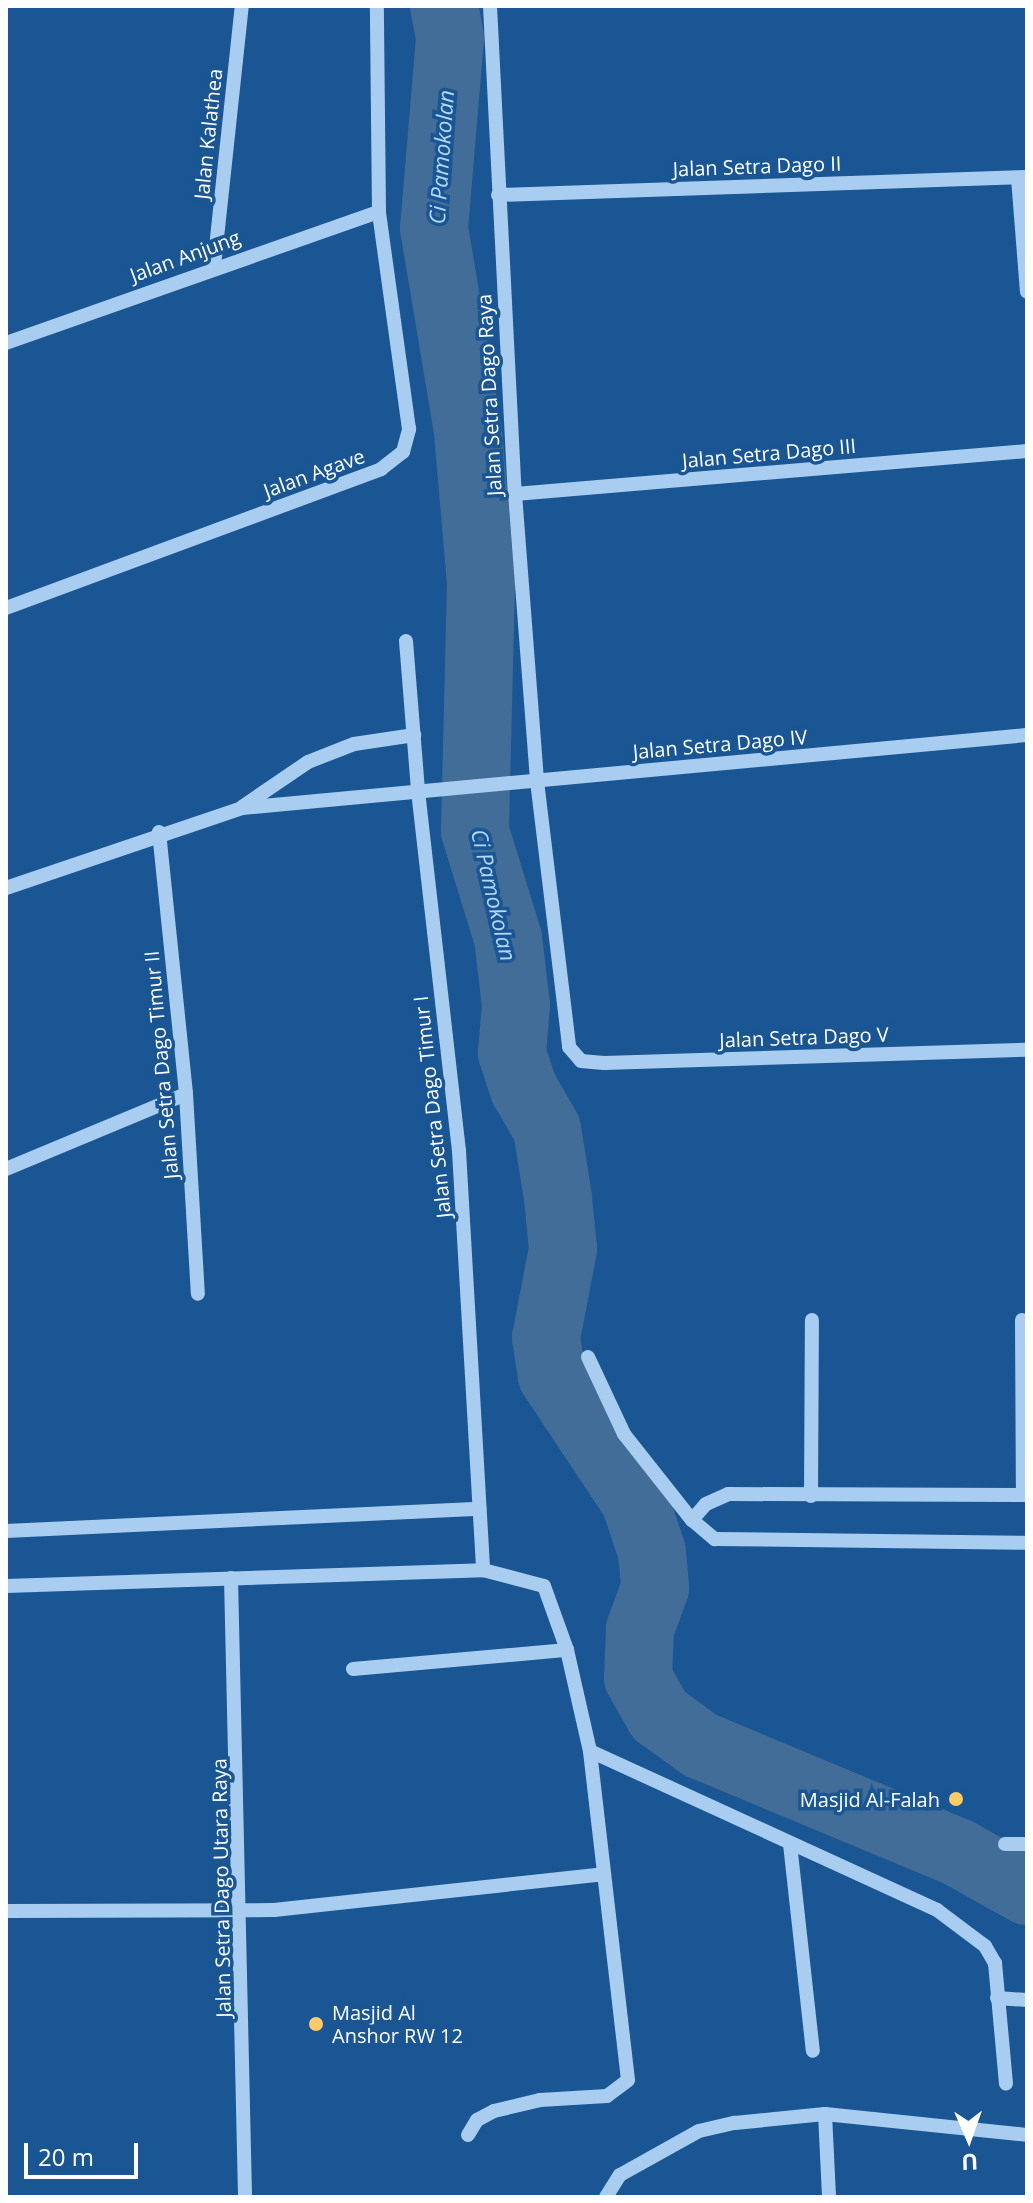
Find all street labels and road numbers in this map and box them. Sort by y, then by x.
street label: Jalan Kalathea [189,67,227,201]
street label: Jalan Setra Dago II [672,151,842,181]
street label: Jalan Anjung [127,225,243,287]
street label: Jalan Setra Dago Raya [472,293,506,497]
street label: Jalan Setra Dago III [681,433,857,473]
street label: Jalan Agave [260,444,368,502]
street label: Jalan Setra Dago IV [632,724,808,764]
street label: Jalan Setra Dago Timur II [139,950,183,1180]
street label: Jalan Setra Dago Timur I [408,995,456,1219]
street label: Jalan Setra Dago V [719,1022,889,1052]
street label: Jalan Setra Dago Utara Raya [207,1758,235,2018]

